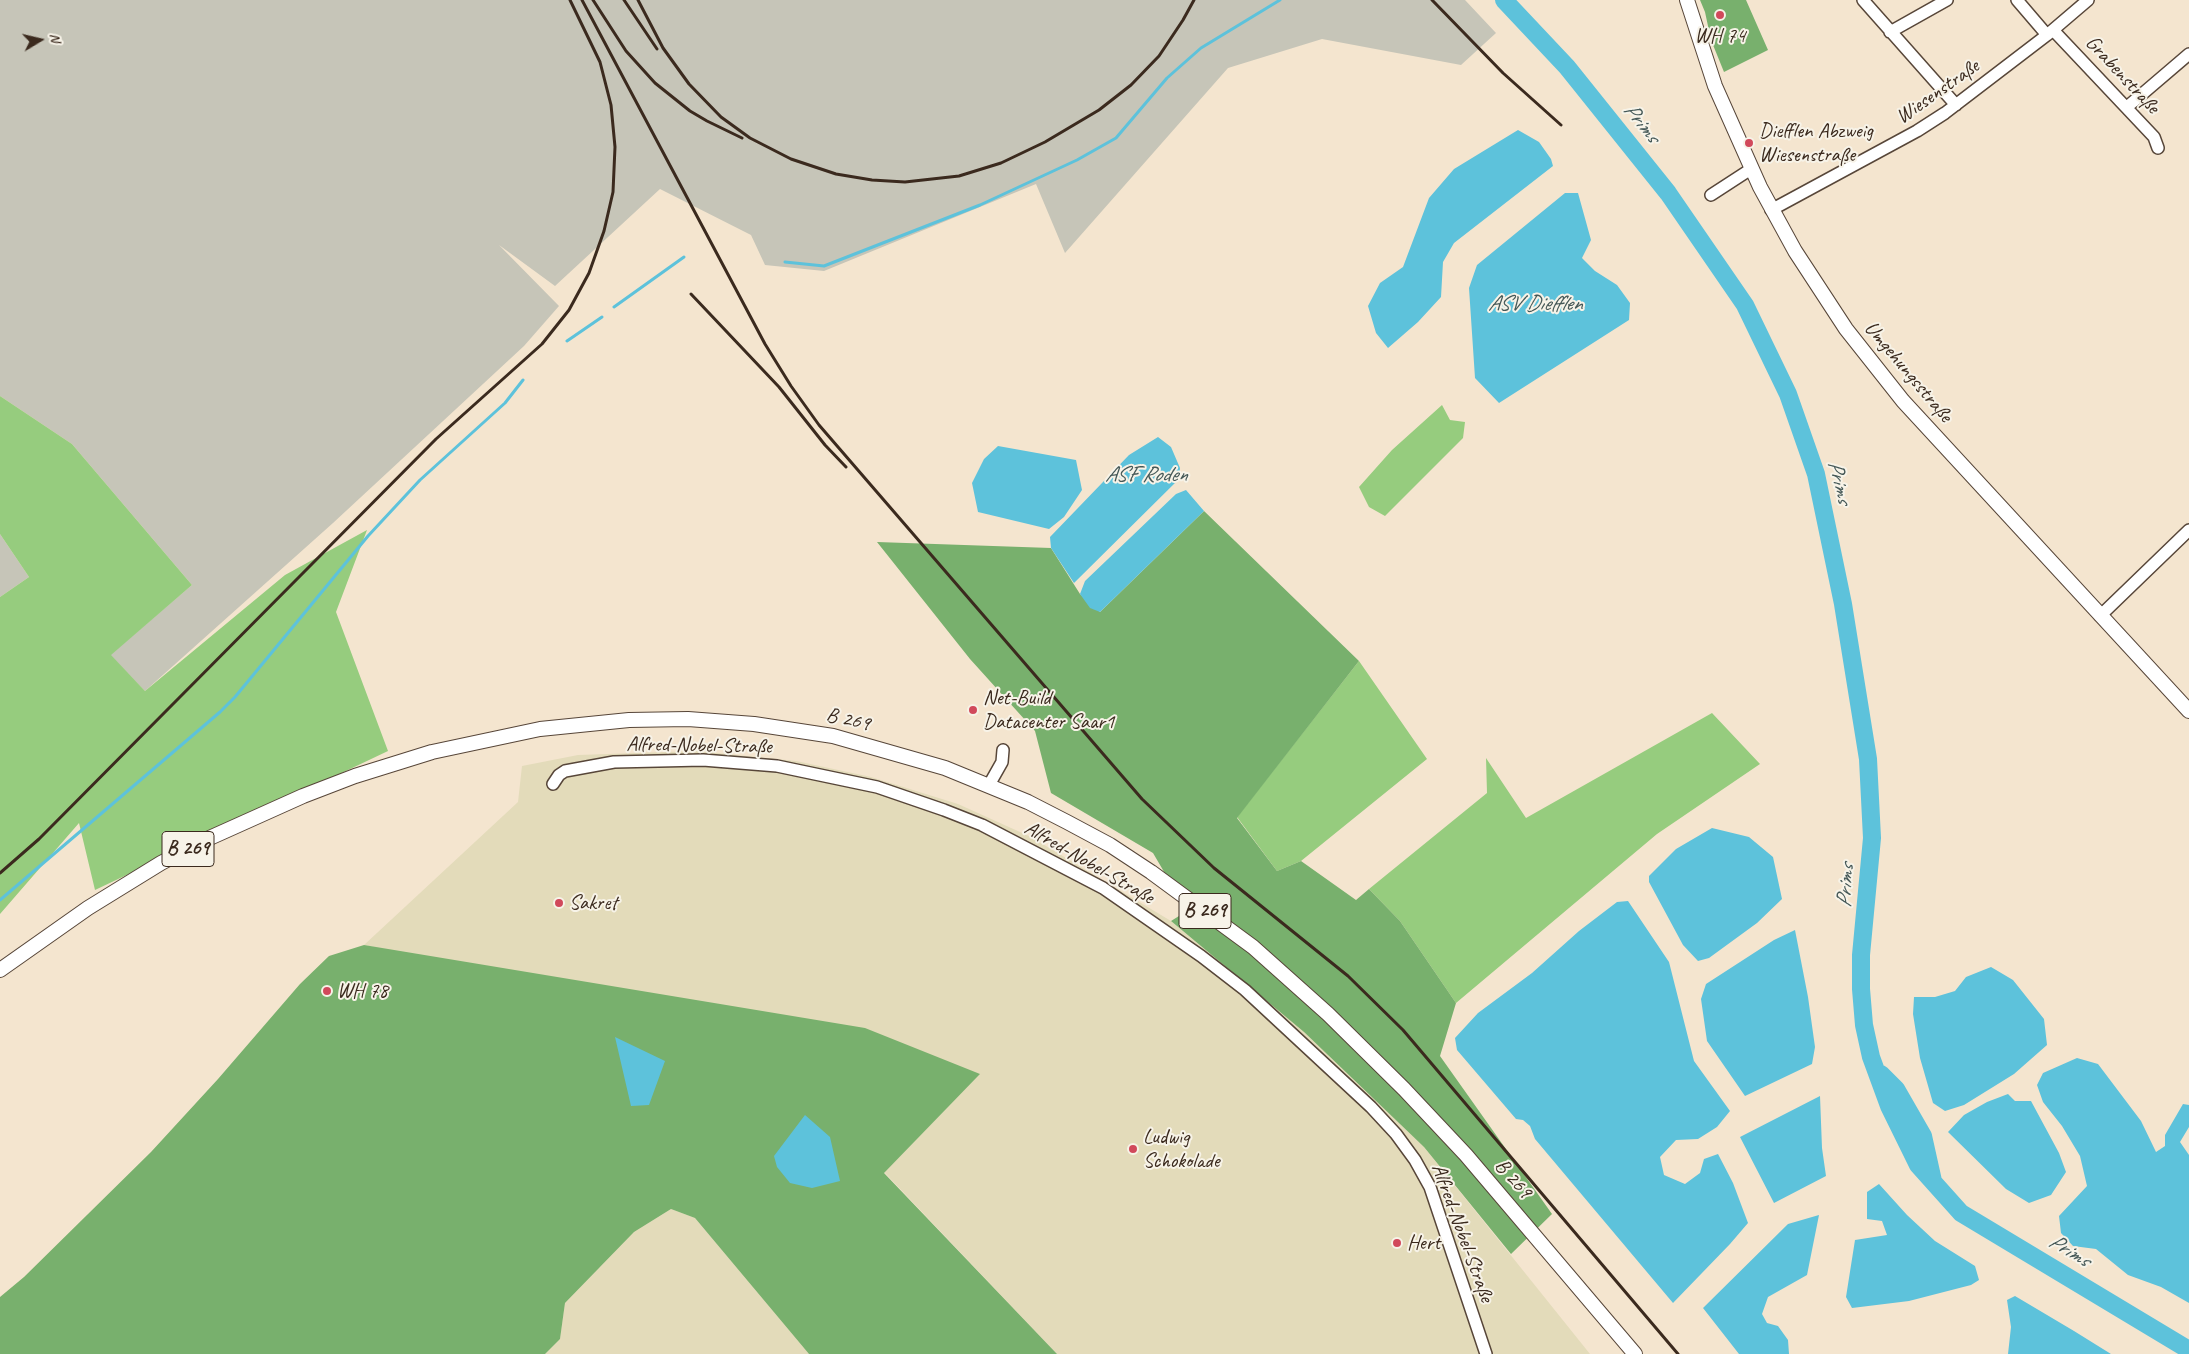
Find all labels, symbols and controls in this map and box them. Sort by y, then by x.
marker: WH 74 [1714,9,1726,21]
north arrow [15,15,65,65]
place label: WH 74 [1695,23,1745,49]
street label: Grabenstraße [2079,31,2165,119]
text: N [46,32,64,43]
street label: Wiesenstraße [1891,54,1985,130]
water label: Prims [1617,98,1665,148]
place label: Diefflen Abzweig Wiesenstraße [1759,118,1873,168]
marker: Diefflen Abzweig Wiesenstraße [1743,137,1755,149]
water label: ASV Diefflen [1488,291,1582,317]
street label: Umgehungsstraße [1858,316,1958,428]
water label: Prims [1821,458,1857,506]
water label: ASF Roden [1105,462,1187,488]
place label: Net-Build Datacenter Saar1 [983,685,1114,735]
street label: B 269 [824,703,872,737]
marker: Net-Build Datacenter Saar1 [967,704,979,716]
street label: Alfred-Nobel-Straße [626,732,772,760]
street label: Alfred-Nobel-Straße [1020,816,1158,910]
road number: B 269 [162,832,214,866]
water label: Prims [1831,863,1861,909]
place label: Sakret [569,890,617,916]
road number: B 269 [1179,894,1231,928]
marker: Sakret [553,897,565,909]
place label: WH 78 [337,978,388,1004]
marker: WH 78 [321,985,333,997]
place label: Ludwig Schokolade [1143,1124,1220,1174]
marker: Ludwig Schokolade [1127,1143,1139,1155]
street label: B 269 [1489,1154,1537,1204]
street label: Alfred-Nobel-Straße [1425,1160,1499,1306]
water label: Prims [2044,1229,2094,1273]
place label: Hert [1407,1230,1440,1256]
marker: Hert [1391,1237,1403,1249]

